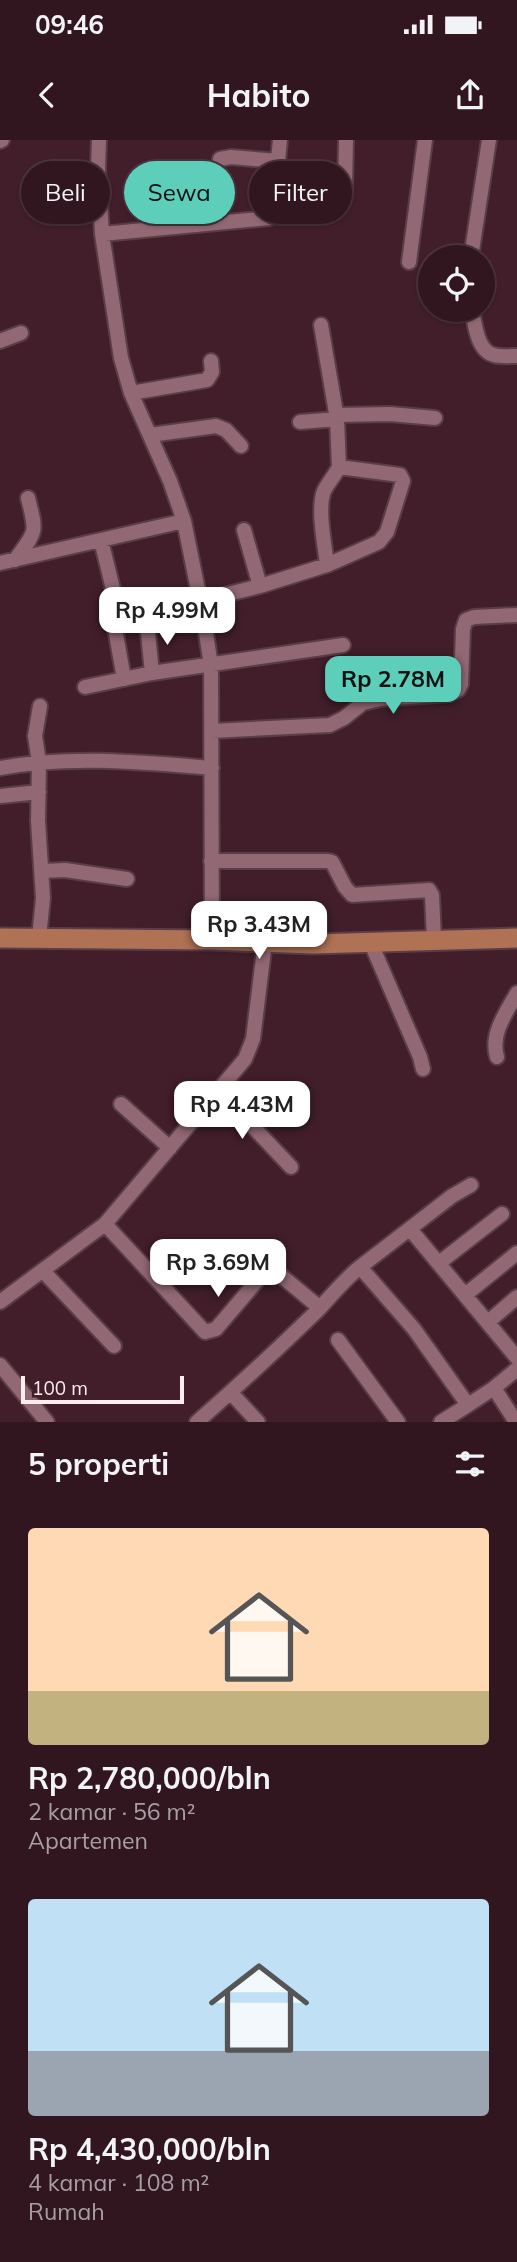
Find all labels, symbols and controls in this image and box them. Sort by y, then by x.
text: 09:46 [35,8,104,41]
text: Habito [207,75,310,115]
icon: back [28,76,66,114]
icon: share [451,76,489,114]
chip: Beli [21,161,110,224]
chip: Sewa [124,161,235,224]
chip: Filter [249,161,352,224]
map controls [418,245,495,322]
button: locate [418,245,495,322]
pin: Rp 4.99M [95,588,239,647]
text: Rp 4.99M [115,595,219,624]
pin: Rp 2.78M [321,656,465,716]
text: Rp 2.78M [341,664,445,693]
pin: Rp 3.43M [187,902,331,961]
text: Rp 3.43M [207,909,311,938]
pin: Rp 4.43M [170,1082,314,1141]
text: Rp 4.43M [190,1089,294,1118]
pin: Rp 3.69M [146,1240,290,1299]
text: Rp 3.69M [166,1247,270,1276]
scale bar [21,1373,184,1405]
text: 100 m [32,1376,88,1400]
text: 5 properti [28,1445,169,1483]
icon: filters [451,1445,489,1483]
icon: home [196,1574,322,1700]
text: Rp 2,780,000/bln [28,1759,271,1797]
text: 2 kamar · 56 m² [28,1797,196,1826]
text: Apartemen [28,1826,148,1855]
icon: home [196,1945,322,2071]
text: Rp 4,430,000/bln [28,2130,271,2168]
text: 4 kamar · 108 m² [28,2168,209,2197]
text: Rumah [28,2197,105,2226]

